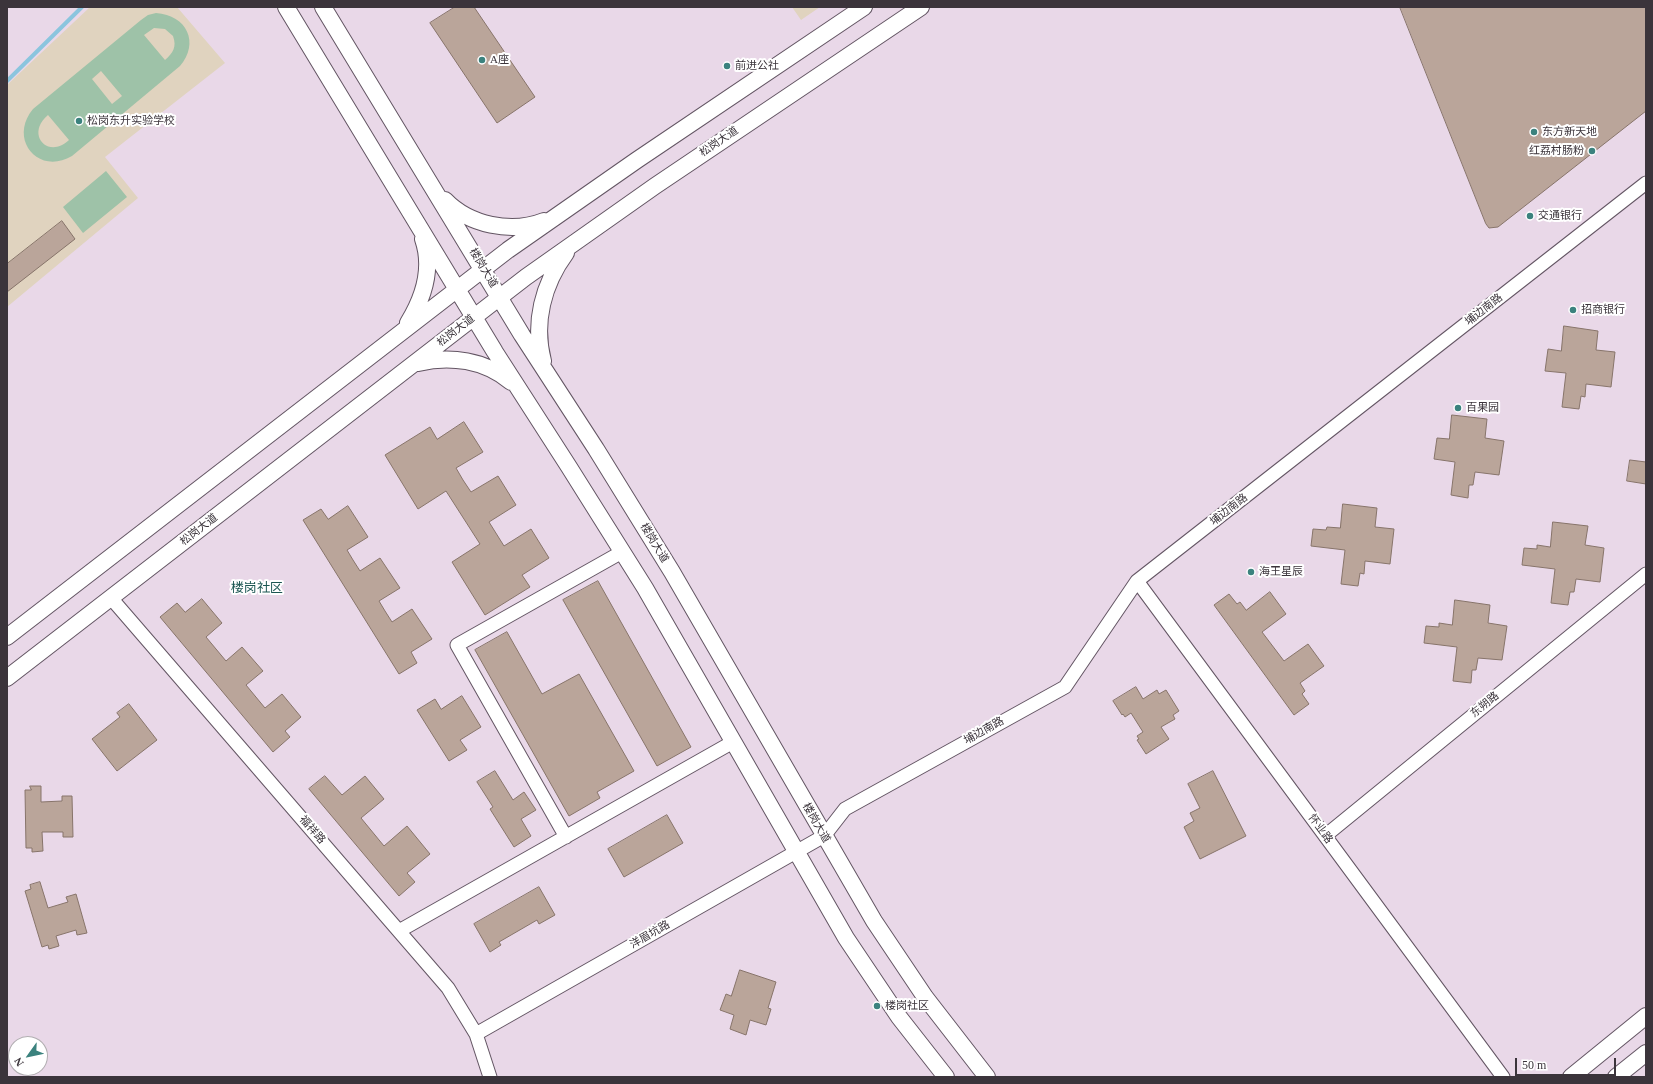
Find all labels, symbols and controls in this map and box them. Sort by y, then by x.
place label: A座 [490,53,509,67]
marker: A座 [477,55,487,65]
place label: 前进公社 [735,59,779,73]
marker: 前进公社 [722,61,732,71]
place label: 松岗东升实验学校 [87,114,175,128]
marker: 松岗东升实验学校 [74,116,84,126]
street label: 松岗大道 [697,124,741,160]
place label: 东方新天地 [1542,125,1597,139]
marker: 东方新天地 [1529,127,1539,137]
place label: 红荔村肠粉 [1529,144,1584,158]
marker: 红荔村肠粉 [1587,146,1597,156]
place label: 交通银行 [1538,209,1582,223]
marker: 交通银行 [1525,211,1535,221]
street label: 楼岗大道 [466,246,500,290]
street label: 埔边南路 [1463,291,1505,329]
place label: 招商银行 [1581,303,1625,317]
marker: 招商银行 [1568,305,1578,315]
street label: 松岗大道 [435,312,477,350]
place label: 百果园 [1466,401,1499,415]
marker: 百果园 [1453,403,1463,413]
street label: 埔边南路 [1208,491,1250,529]
street label: 松岗大道 [178,511,220,549]
street label: 楼岗大道 [637,521,671,565]
place label: 海王星辰 [1259,565,1303,579]
marker: 海王星辰 [1246,567,1256,577]
district label: 楼岗社区 [231,581,283,597]
street label: 东朔路 [1468,689,1502,721]
street label: 埔边南路 [962,715,1006,747]
street label: 楼岗大道 [799,801,833,845]
street label: 怀业路 [1305,812,1335,846]
street label: 福祥路 [296,813,328,847]
street label: 洋眉坑路 [628,918,672,952]
place label: 楼岗社区 [885,999,929,1013]
marker: 楼岗社区 [872,1001,882,1011]
north arrow [8,1036,48,1076]
scale bar [1517,1050,1618,1076]
text: N [12,1055,26,1069]
text: 50 m [1522,1058,1546,1072]

